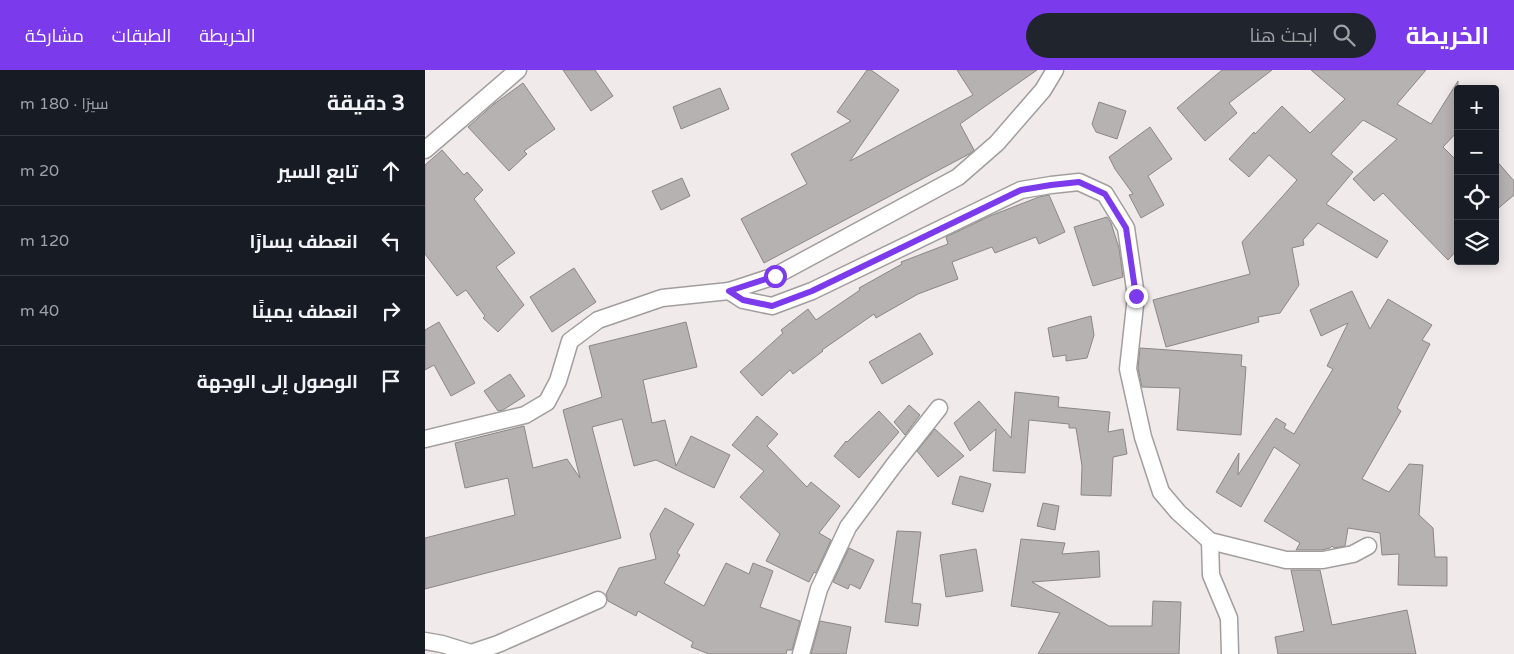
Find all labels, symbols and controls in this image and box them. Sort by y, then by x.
search box [1026,13,1376,58]
icon: search [1330,21,1358,49]
text: الخريطة [1406,22,1489,51]
text: مشاركة [25,25,84,47]
text: الطبقات [112,25,171,47]
text: الخريطة [199,25,256,47]
text: ابحث هنا [1249,25,1318,47]
map controls [1454,85,1499,265]
button: + [1454,85,1499,130]
text: 3 دقيقة [327,91,405,116]
text: سيرًا · 180 m [20,94,109,114]
button: − [1454,130,1499,175]
icon: ahead [377,157,405,185]
text: 20 m [20,161,59,181]
text: تابع السير [278,161,358,183]
button: locate [1454,175,1499,220]
button: layers [1454,220,1499,265]
icon: left [377,227,405,255]
text: 120 m [20,231,69,251]
text: انعطف يسارًا [249,231,358,253]
route start [764,265,787,288]
route end [1125,285,1148,308]
icon: right [377,297,405,325]
text: 40 m [20,301,59,321]
text: انعطف يمينًا [252,301,358,323]
icon: arrive [377,367,405,395]
text: الوصول إلى الوجهة [197,371,358,393]

